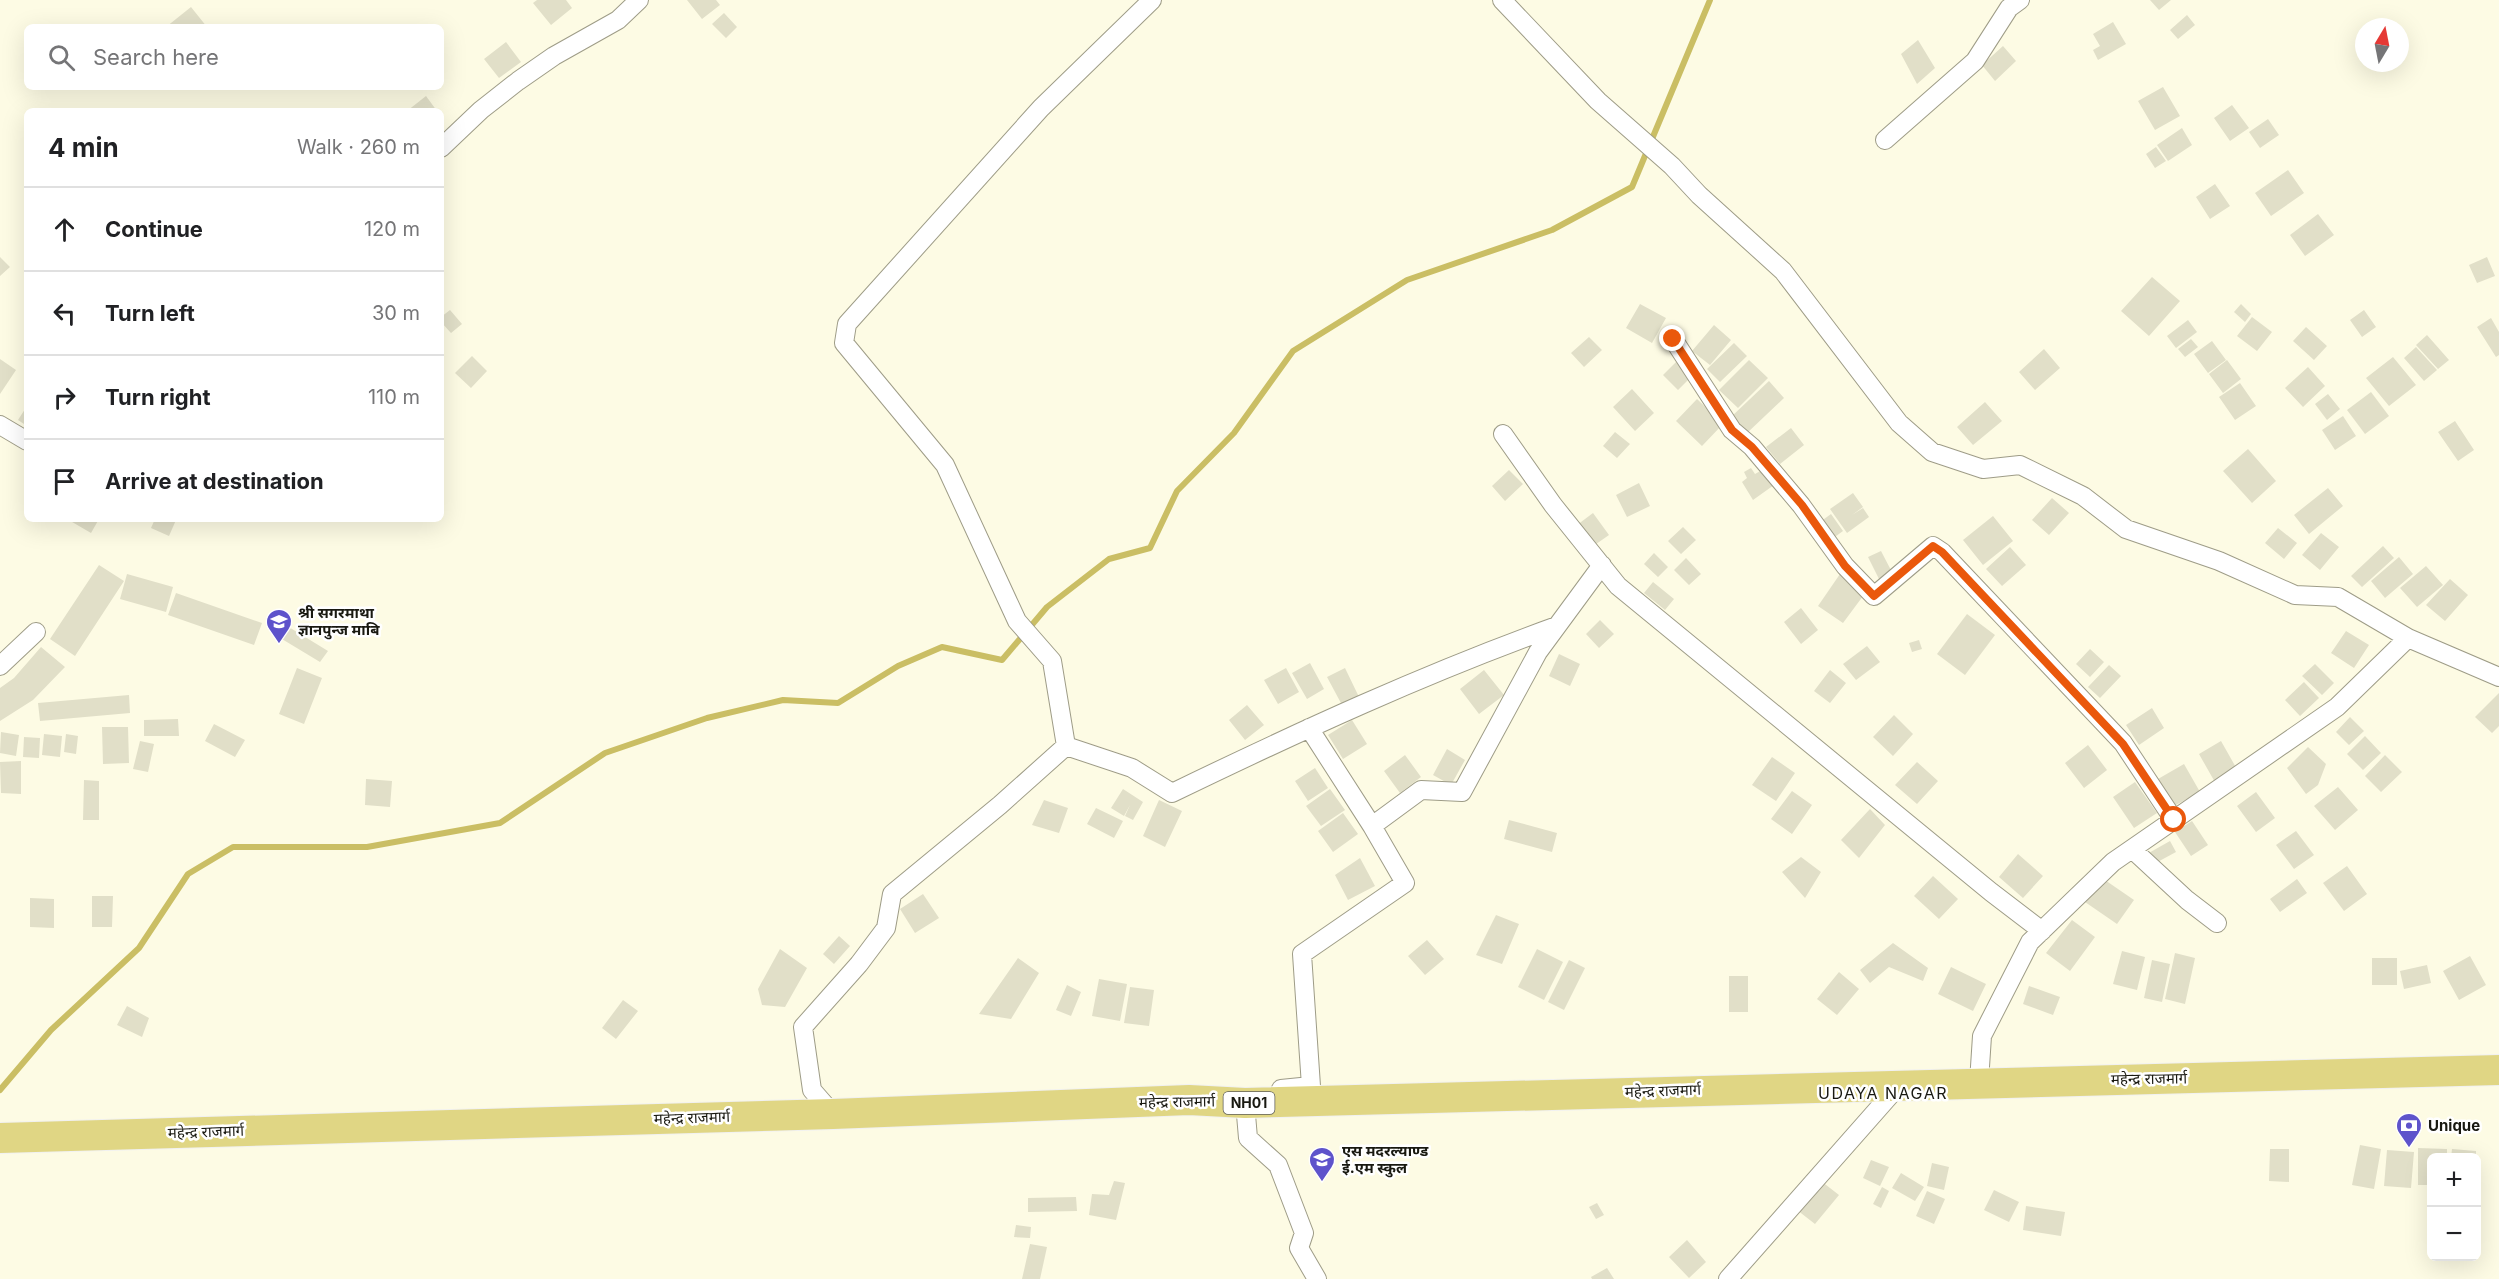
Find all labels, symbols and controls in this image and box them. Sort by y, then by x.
north arrow [2355,18,2409,72]
search box [24,24,444,90]
icon: search [45,41,78,74]
text: Search here [93,44,219,70]
text: 4 min [48,132,119,163]
text: Walk · 260 m [297,135,420,159]
icon: ahead [48,213,81,246]
text: Continue [105,216,203,242]
text: 120 m [364,217,420,241]
icon: left [48,297,81,330]
text: Turn left [105,300,195,326]
text: 30 m [372,301,420,325]
route end [1659,325,1685,351]
icon: right [48,381,81,414]
text: Turn right [105,384,211,410]
text: 110 m [368,385,420,409]
icon: arrive [48,465,81,498]
text: Arrive at destination [105,468,324,494]
place label: श्री सगरमाथा ज्ञानपुन्ज माबि [298,603,380,640]
school or university icon: श्री सगरमाथा ज्ञानपुन्ज माबि [264,607,294,645]
route start [2160,806,2186,832]
street label: महेन्द्र राजमार्ग [2111,1068,2188,1089]
street label: महेन्द्र राजमार्ग [1625,1080,1702,1101]
district label: UDAYA NAGAR [1818,1083,1948,1103]
street label: महेन्द्र राजमार्ग [1139,1091,1216,1112]
road number: NH01 [1224,1092,1274,1114]
street label: महेन्द्र राजमार्ग [654,1107,731,1128]
bank icon: Unique [2394,1111,2424,1149]
place label: Unique [2428,1116,2480,1135]
street label: महेन्द्र राजमार्ग [168,1121,245,1142]
place label: एस मदरल्याण्ड ई.एम स्कुल [1342,1141,1429,1178]
school or university icon: एस मदरल्याण्ड ई.एम स्कुल [1307,1145,1337,1183]
map controls [2427,1153,2481,1261]
button: + [2427,1153,2481,1207]
button: − [2427,1207,2481,1261]

